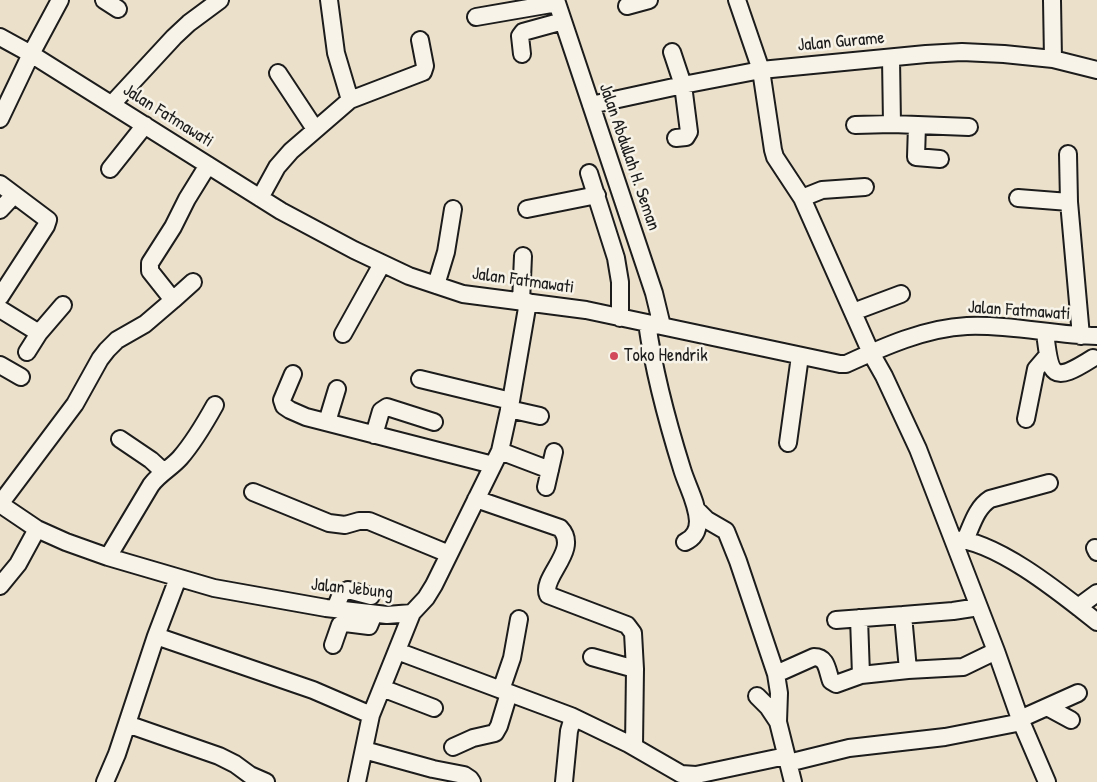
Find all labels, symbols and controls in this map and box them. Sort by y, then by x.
street label: Jalan Gurame [797,27,885,57]
street label: Jalan Fatmawati [119,80,217,152]
street label: Jalan Abdullah H. Seman [594,81,664,233]
street label: Jalan Fatmawati [471,263,575,299]
street label: Jalan Fatmawati [967,297,1071,325]
place label: Toko Hendrik [624,345,708,367]
marker: Toko Hendrik [608,350,620,362]
street label: Jalan Jebung [310,574,394,604]

